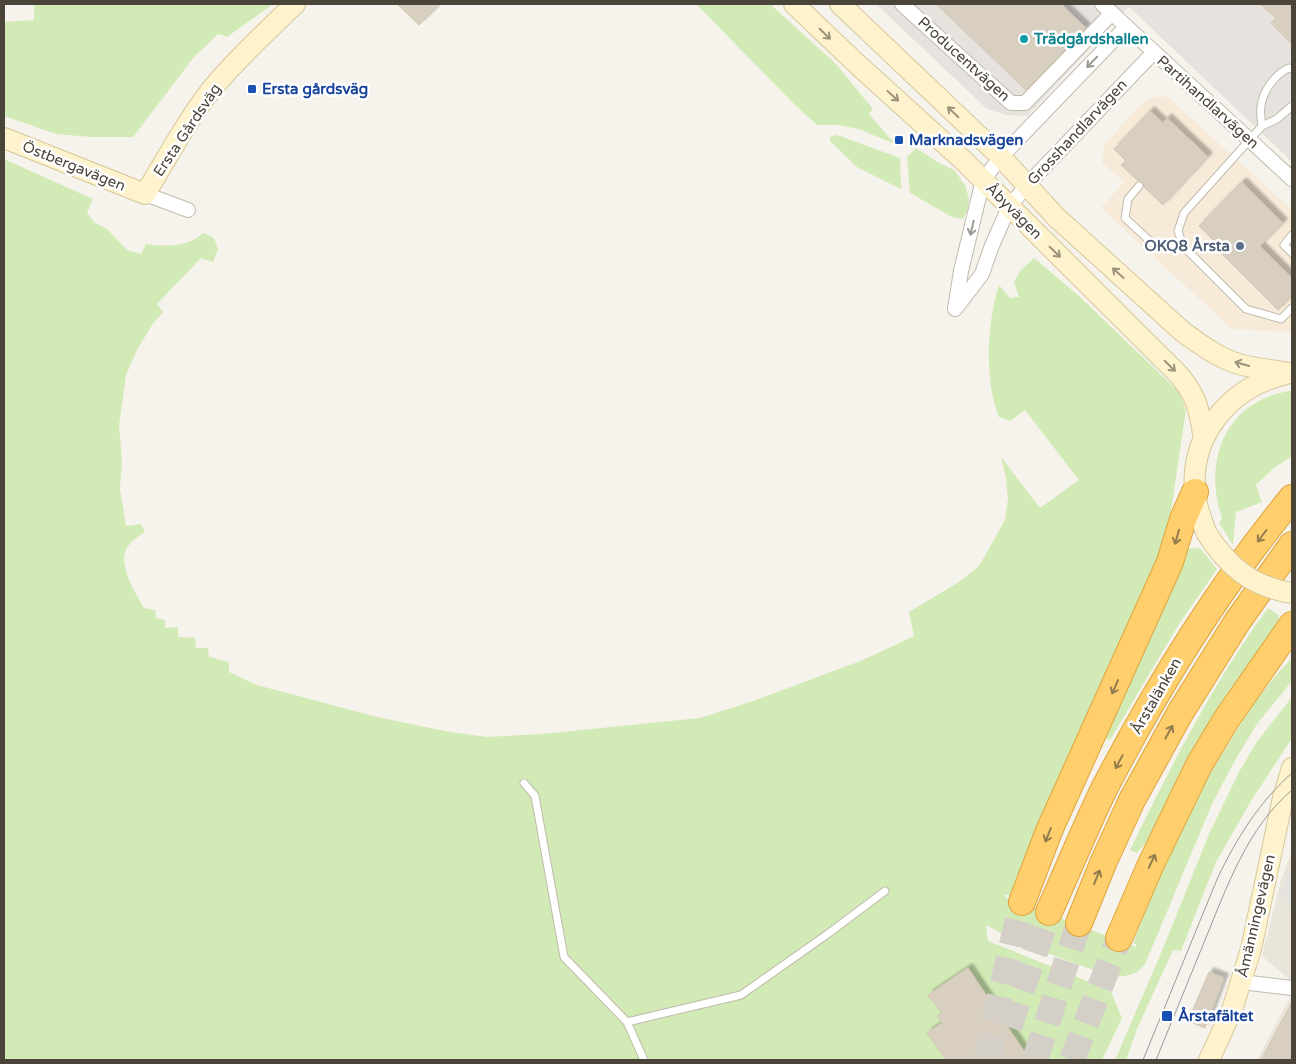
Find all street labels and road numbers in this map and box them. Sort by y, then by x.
street label: Producentvägen [914,13,1014,105]
street label: Partihandlarvägen [1153,52,1263,152]
street label: Grosshandlarvägen [1023,75,1131,189]
street label: Ersta Gårdsväg [149,80,225,180]
street label: Östbergavägen [20,137,128,195]
street label: Åbyvägen [982,179,1046,243]
street label: Årstalänken [1127,655,1185,737]
street label: Åmänningevägen [1233,853,1279,979]

